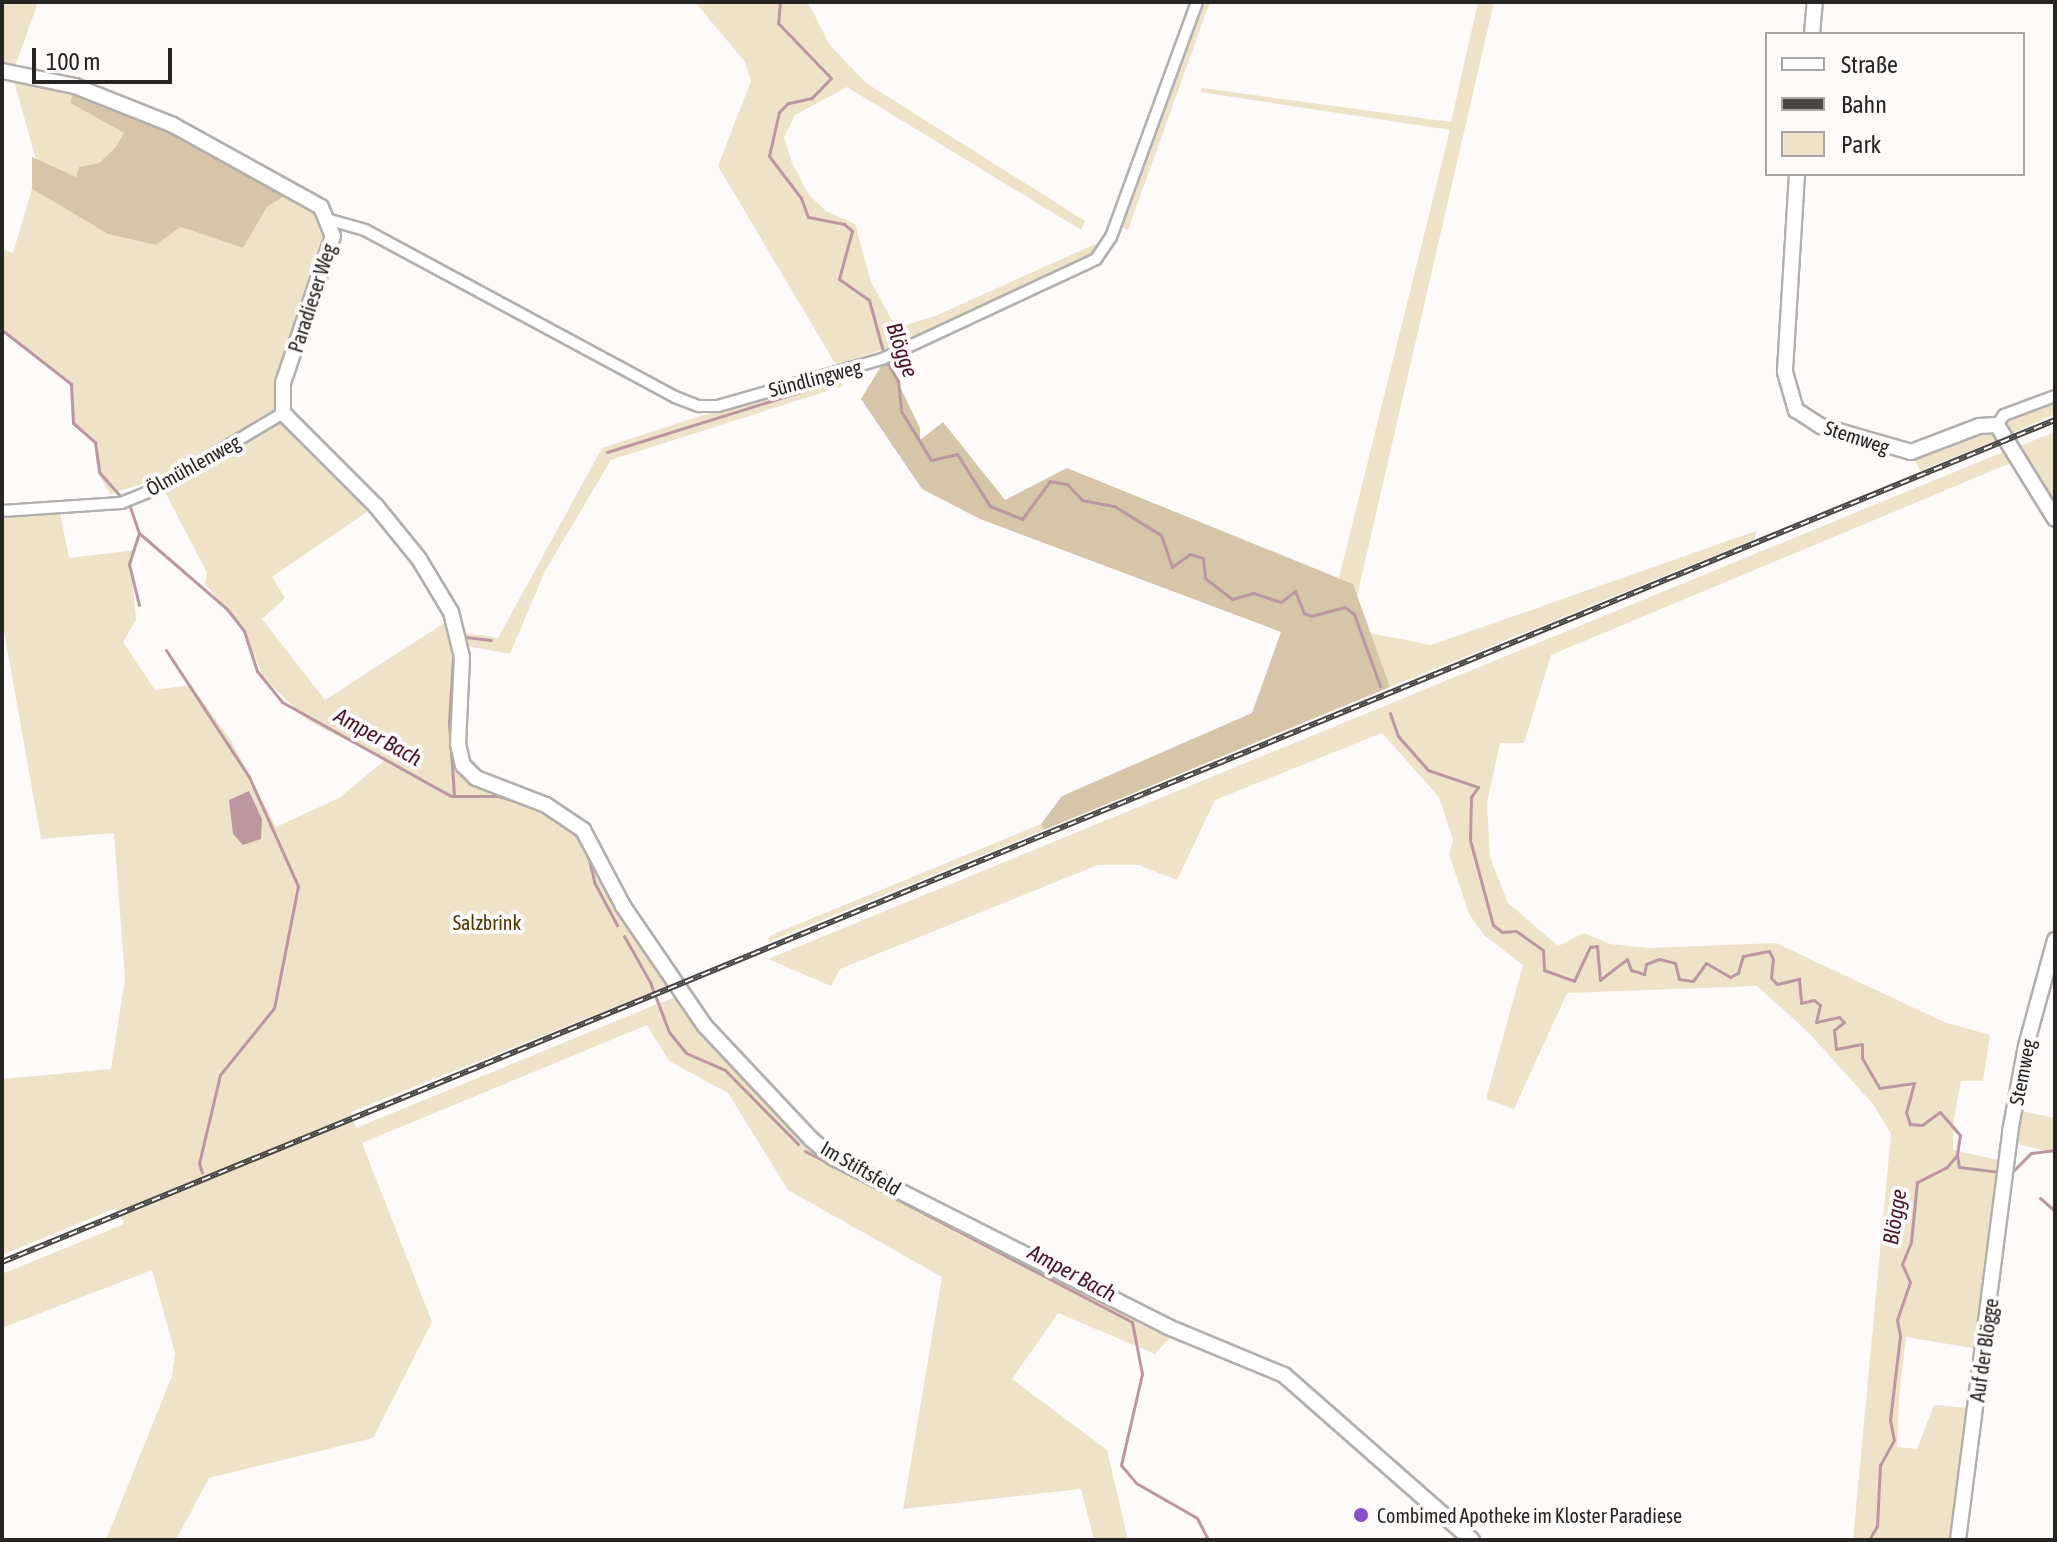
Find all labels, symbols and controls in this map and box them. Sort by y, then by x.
scale bar [36,32,176,82]
legend [1765,32,2025,176]
text: 100 m [46,48,100,75]
text: Straße [1841,51,1898,78]
text: Bahn [1841,91,1887,118]
text: Park [1841,131,1881,158]
street label: Paradieser Weg [283,241,341,355]
water label: Blögge [880,319,924,381]
street label: Sündlingweg [766,354,864,402]
street label: Stemweg [1821,415,1893,459]
street label: Ölmühlenweg [142,429,244,501]
water label: Amper Bach [330,702,426,772]
park label: Salzbrink [453,910,521,934]
street label: Stemweg [2004,1037,2040,1107]
street label: Im Stiftsfeld [817,1135,905,1201]
water label: Blögge [1878,1187,1912,1247]
water label: Amper Bach [1023,1239,1121,1307]
street label: Auf der Blögge [1965,1297,2003,1403]
place label: Combimed Apotheke im Kloster Paradiese [1377,1503,1682,1527]
marker: Combimed Apotheke im Kloster Paradiese [1352,1506,1370,1524]

